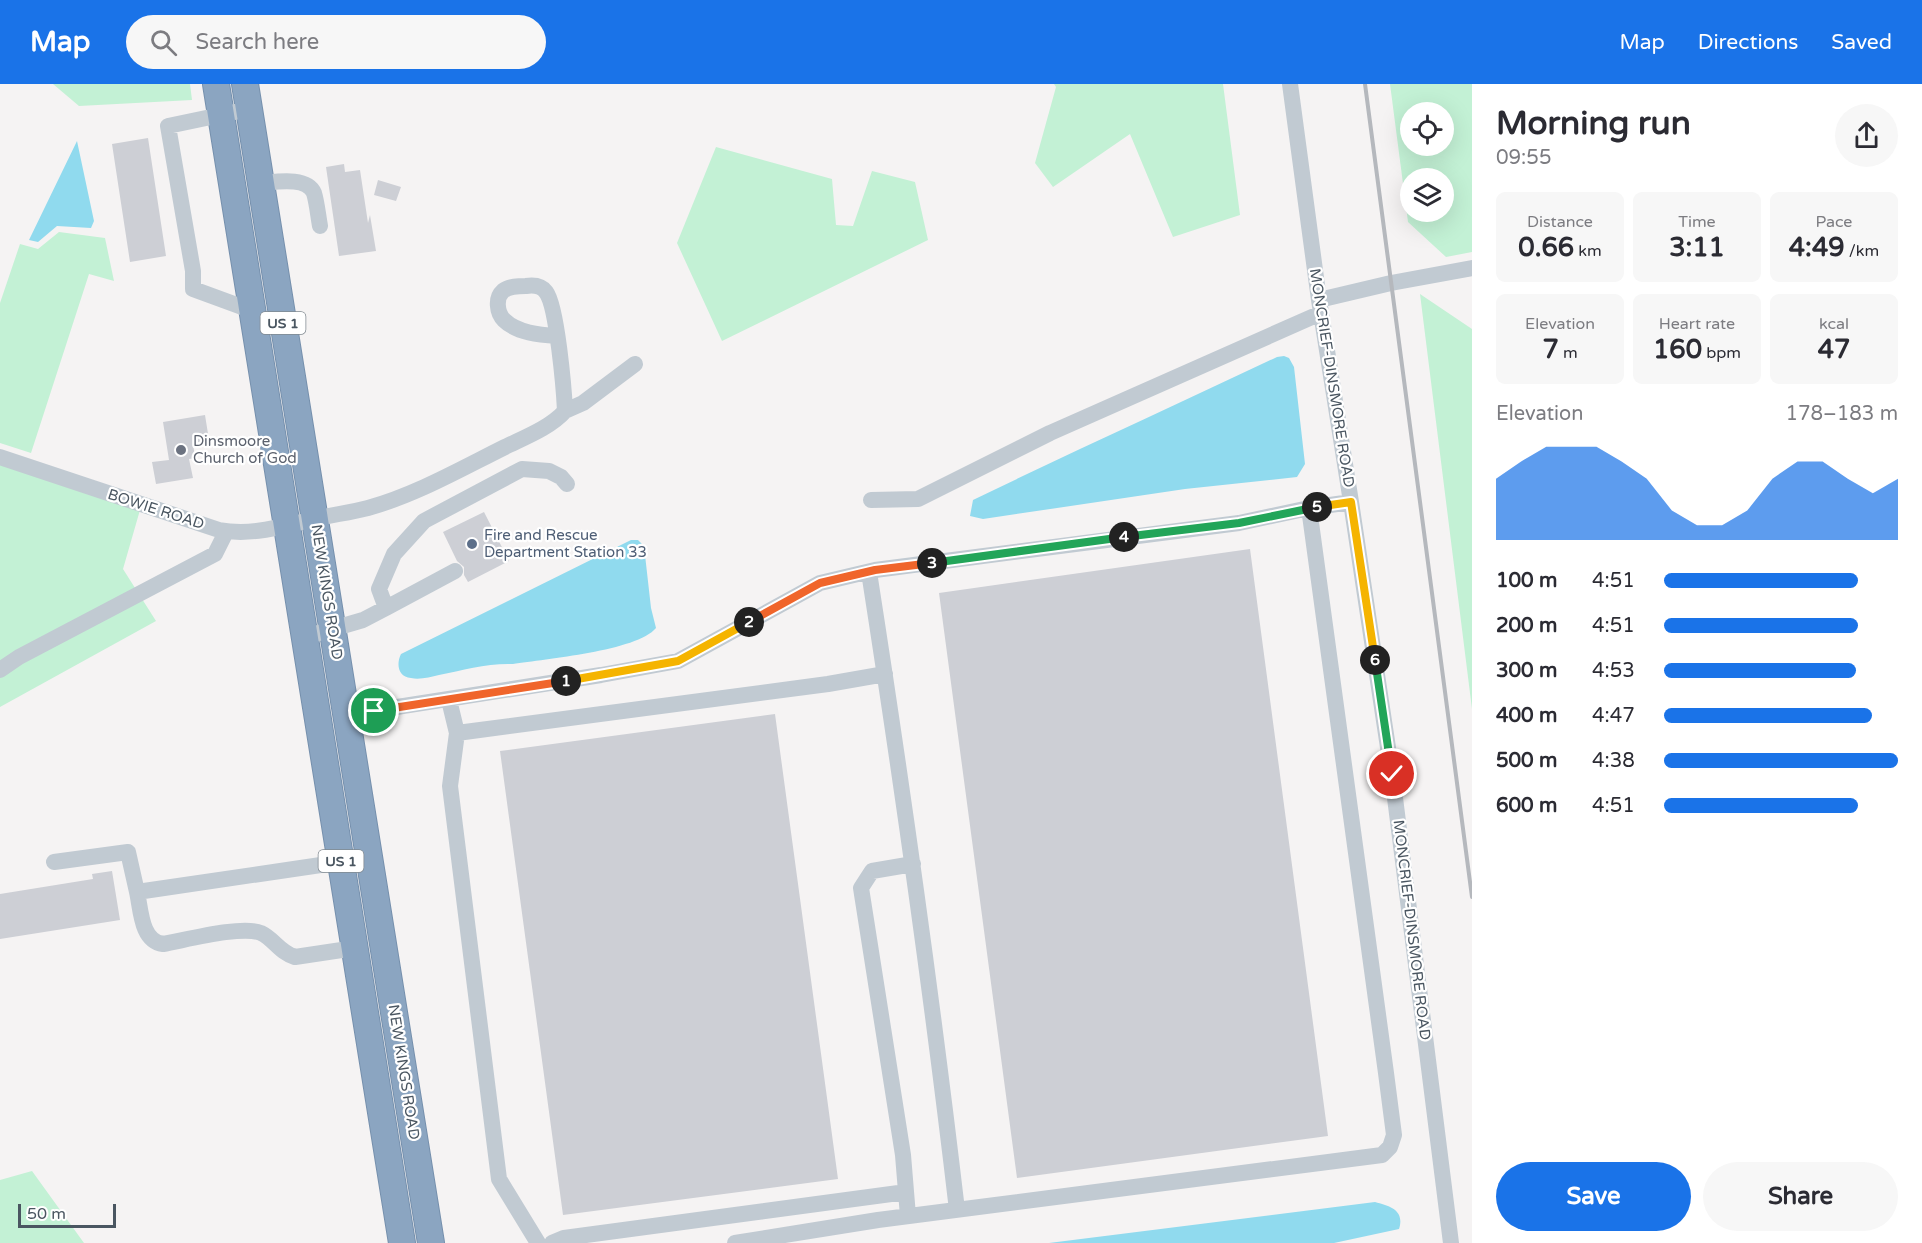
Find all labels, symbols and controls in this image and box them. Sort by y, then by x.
search box [126,15,546,69]
text: Map [30,25,90,59]
icon: search [147,26,180,59]
text: Search here [195,29,319,55]
text: Map [1619,30,1665,55]
text: Directions [1698,30,1798,55]
text: Saved [1831,30,1892,55]
map controls [1400,102,1454,222]
button: locate [1400,102,1454,156]
text: Morning run [1496,104,1691,143]
button: share [1835,104,1898,167]
text: 09:55 [1496,146,1551,170]
button: layers [1400,168,1454,222]
text: Distance [1527,212,1593,232]
text: Time [1678,212,1716,232]
text: Pace [1816,212,1852,232]
text: 0.66 [1518,232,1574,263]
text: 3:11 [1669,232,1725,263]
text: 4:49 [1789,232,1845,263]
text: km [1574,241,1602,261]
text: /km [1845,241,1879,261]
street label: MONCRIEF-DINSMORE ROAD [1306,267,1358,489]
road number: US 1 [260,312,306,334]
text: Elevation [1525,314,1595,334]
text: Heart rate [1659,314,1735,334]
text: kcal [1819,314,1849,334]
text: 7 [1542,334,1559,365]
text: 160 [1653,334,1702,365]
text: 47 [1818,334,1850,365]
text: m [1559,343,1578,363]
text: bpm [1702,343,1741,363]
text: Elevation [1496,402,1583,426]
text: 178–183 m [1785,402,1898,426]
place label: Dinsmoore Church of God [193,432,297,467]
marker: Dinsmoore Church of God [174,443,188,457]
street label: BOWIE ROAD [105,485,207,533]
pin: 5 [1302,492,1332,522]
text: 5 [1312,497,1322,517]
pin: 4 [1109,522,1139,552]
street label: NEW KINGS ROAD [307,523,347,661]
place label: Fire and Rescue Department Station 33 [484,526,647,561]
text: 4 [1119,527,1129,547]
marker: Fire and Rescue Department Station 33 [465,537,479,551]
pin: 3 [917,548,947,578]
text: 3 [927,553,937,573]
text: 100 m [1496,569,1557,593]
text: 4:51 [1592,569,1635,593]
pin: 2 [734,607,764,637]
text: 2 [744,612,754,632]
text: 200 m [1496,614,1557,638]
text: 4:51 [1592,614,1635,638]
pin: 6 [1360,645,1390,675]
text: 6 [1370,650,1380,670]
text: 300 m [1496,659,1557,683]
text: 4:53 [1592,659,1635,683]
pin: 1 [551,666,581,696]
text: 1 [561,671,571,691]
pin [348,685,399,736]
icon: arrive [357,694,390,727]
text: 400 m [1496,704,1557,728]
text: 4:47 [1592,704,1635,728]
pin [1366,748,1417,799]
text: 500 m [1496,749,1557,773]
text: 4:38 [1592,749,1635,773]
icon: check [1375,757,1408,790]
text: 600 m [1496,794,1557,818]
text: 4:51 [1592,794,1635,818]
street label: MONCRIEF-DINSMORE ROAD [1390,819,1434,1041]
road number: US 1 [318,850,364,872]
street label: NEW KINGS ROAD [384,1003,424,1141]
button: Save [1496,1162,1691,1231]
button: Share [1703,1162,1898,1231]
scale bar [18,1201,116,1228]
text: 50 m [27,1204,66,1224]

